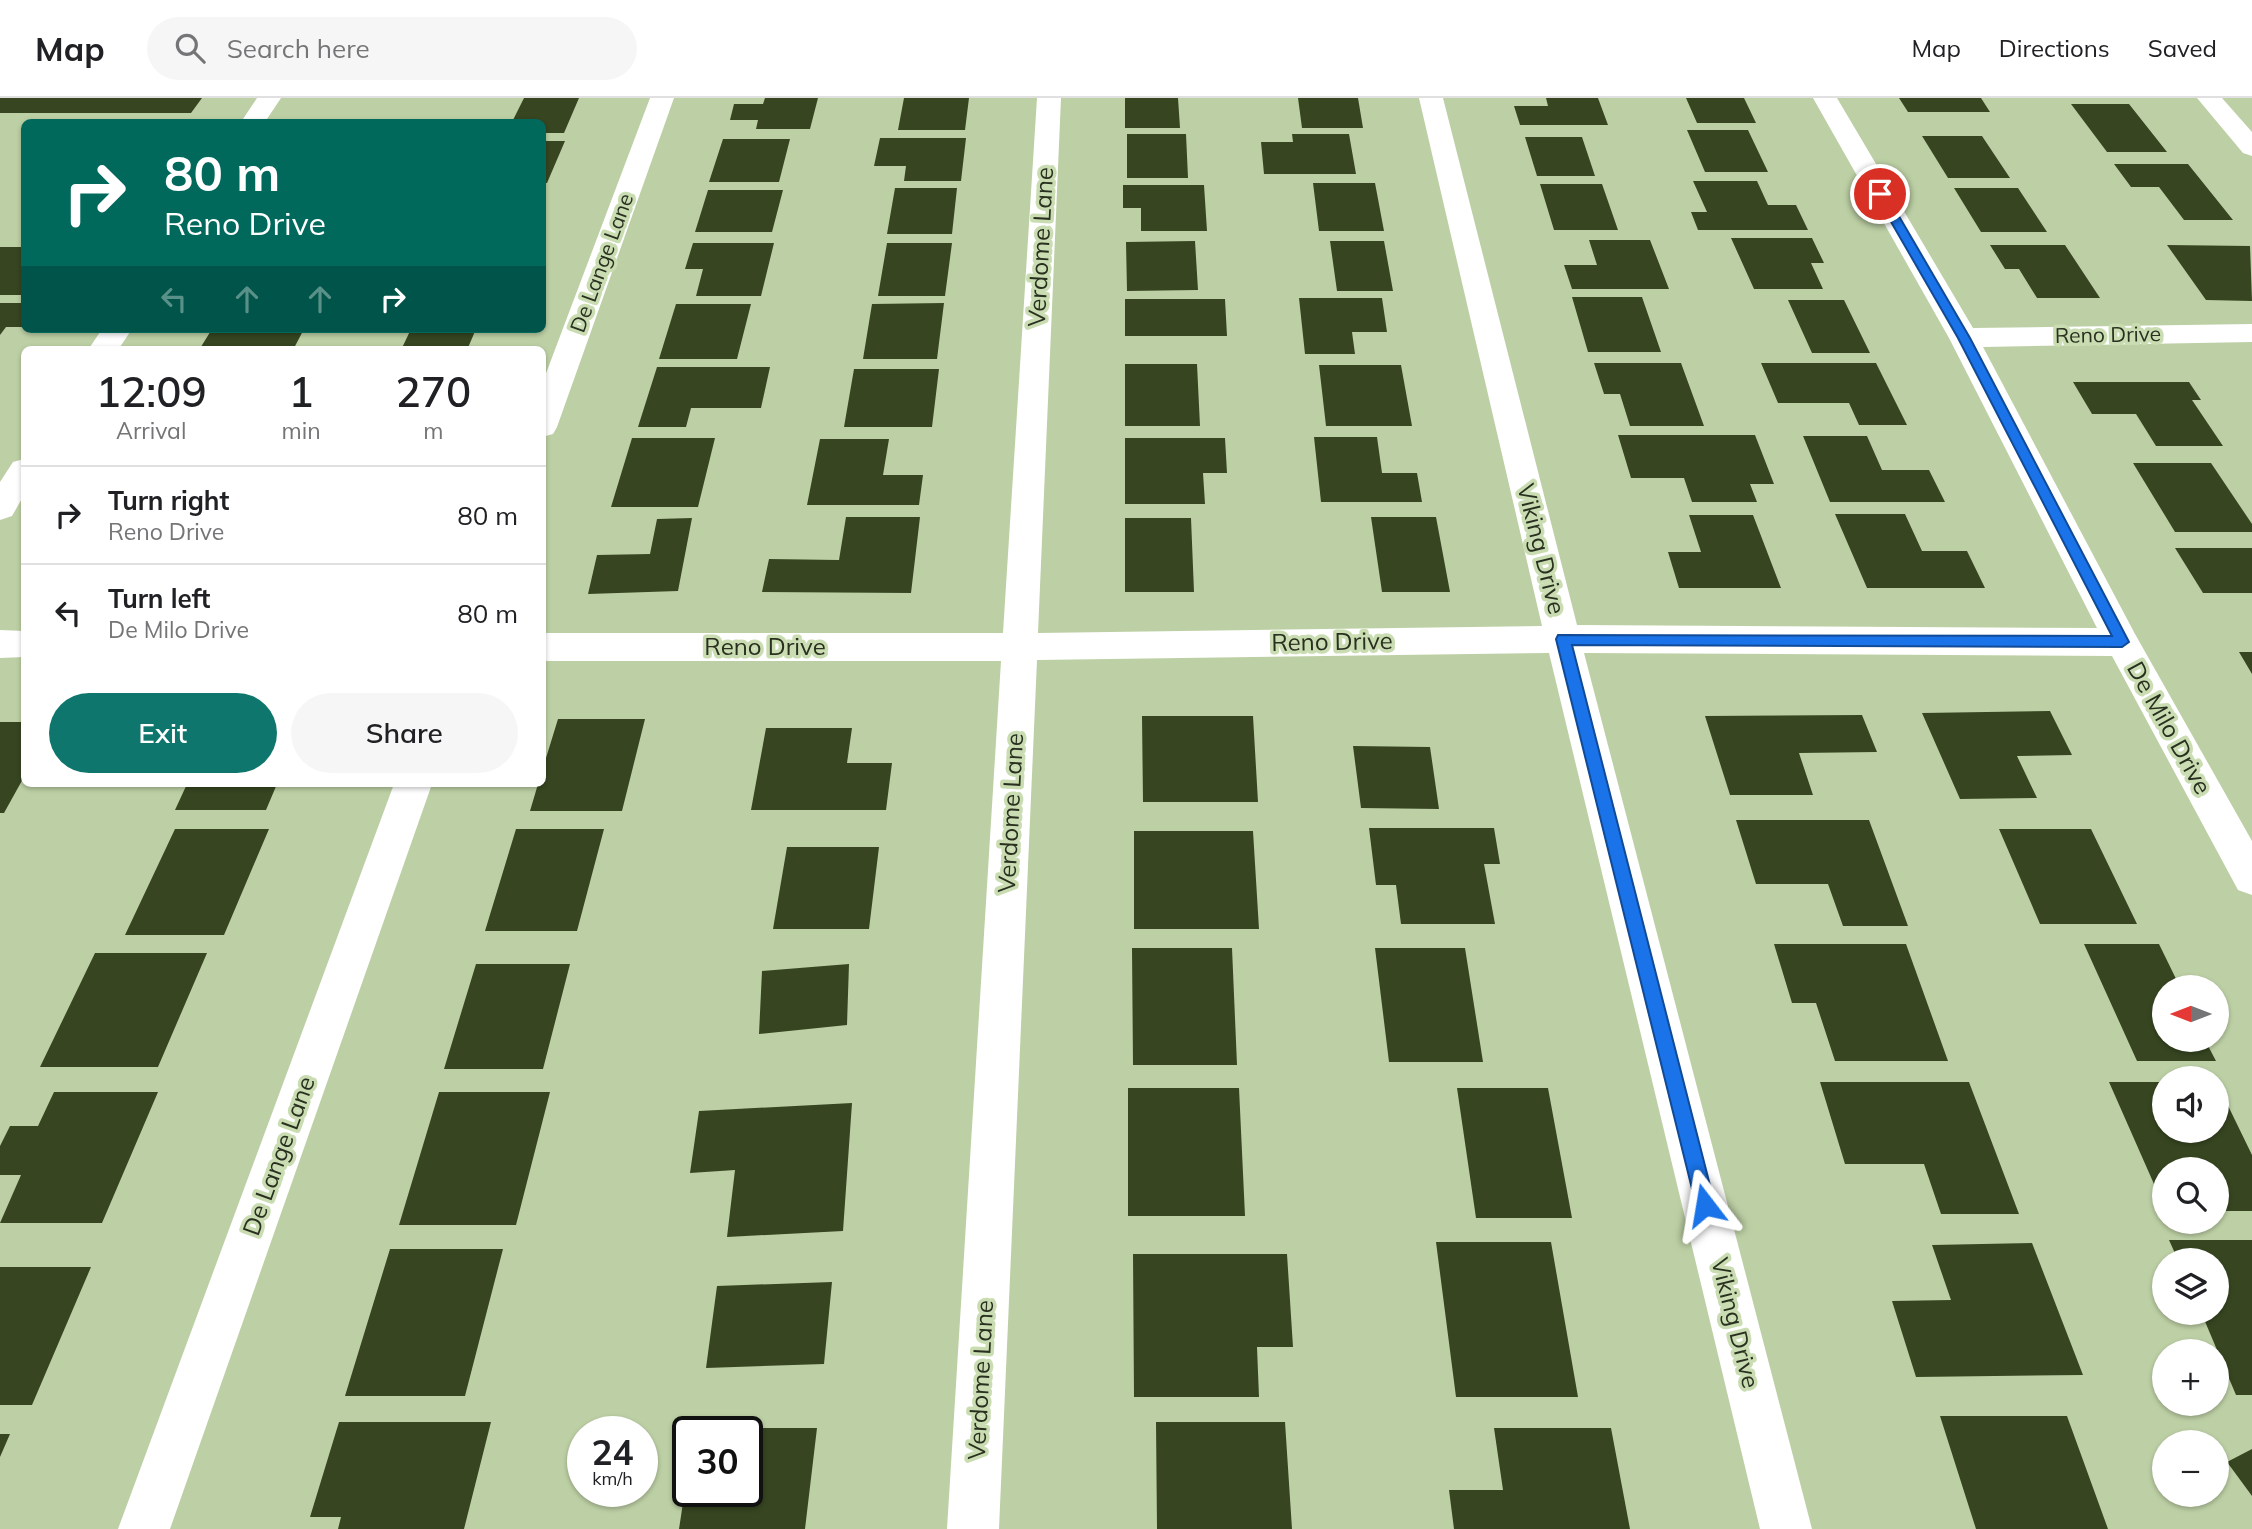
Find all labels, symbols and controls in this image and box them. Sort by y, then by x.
search box [147,17,637,80]
text: Map [35,28,105,69]
icon: search [171,29,209,67]
text: Search here [227,32,370,65]
text: Map [1911,33,1961,63]
text: Directions [1999,33,2110,63]
text: Saved [2148,33,2217,63]
text: 80 m [164,142,280,203]
icon: right [49,147,140,238]
pin [1850,164,1910,224]
street label: Verdome Lane [1021,166,1059,328]
icon: arrive [1861,175,1899,213]
street label: De Lange Lane [564,189,638,336]
text: Reno Drive [164,203,326,243]
icon: left [155,280,193,318]
icon: ahead [228,280,266,318]
icon: ahead [301,280,339,318]
icon: right [374,280,412,318]
street label: Reno Drive [2055,320,2161,348]
text: 12:09 [96,365,207,418]
text: 1 [288,365,314,418]
text: 270 [396,365,471,418]
text: Arrival [116,416,186,445]
text: min [281,416,321,445]
text: m [423,416,443,445]
street label: Viking Drive [1511,480,1573,617]
text: Turn right [108,484,229,517]
icon: right [49,496,87,534]
text: 80 m [457,499,518,532]
text: Reno Drive [108,517,224,546]
text: Turn left [108,582,210,615]
icon: left [49,594,87,632]
text: 80 m [457,597,518,630]
text: De Milo Drive [108,615,249,644]
street label: Reno Drive [1271,625,1393,657]
street label: Reno Drive [704,631,826,661]
street label: De Milo Drive [2121,656,2219,799]
button: Exit [49,693,277,773]
button: Share [291,693,518,773]
street label: Verdome Lane [991,732,1029,894]
north arrow [2152,975,2230,1052]
map controls [2152,975,2229,1507]
button: sound [2152,1066,2229,1143]
street label: De Lange Lane [235,1072,321,1239]
button: search [2152,1157,2229,1234]
position arrow [1668,1168,1742,1242]
button: layers [2152,1248,2229,1325]
street label: Viking Drive [1705,1254,1767,1391]
street label: Verdome Lane [961,1299,999,1461]
button: + [2152,1339,2229,1416]
speed limit sign: 30 [672,1416,763,1507]
text: 24 [591,1430,634,1474]
button: − [2152,1430,2229,1507]
text: km/h [592,1467,633,1490]

